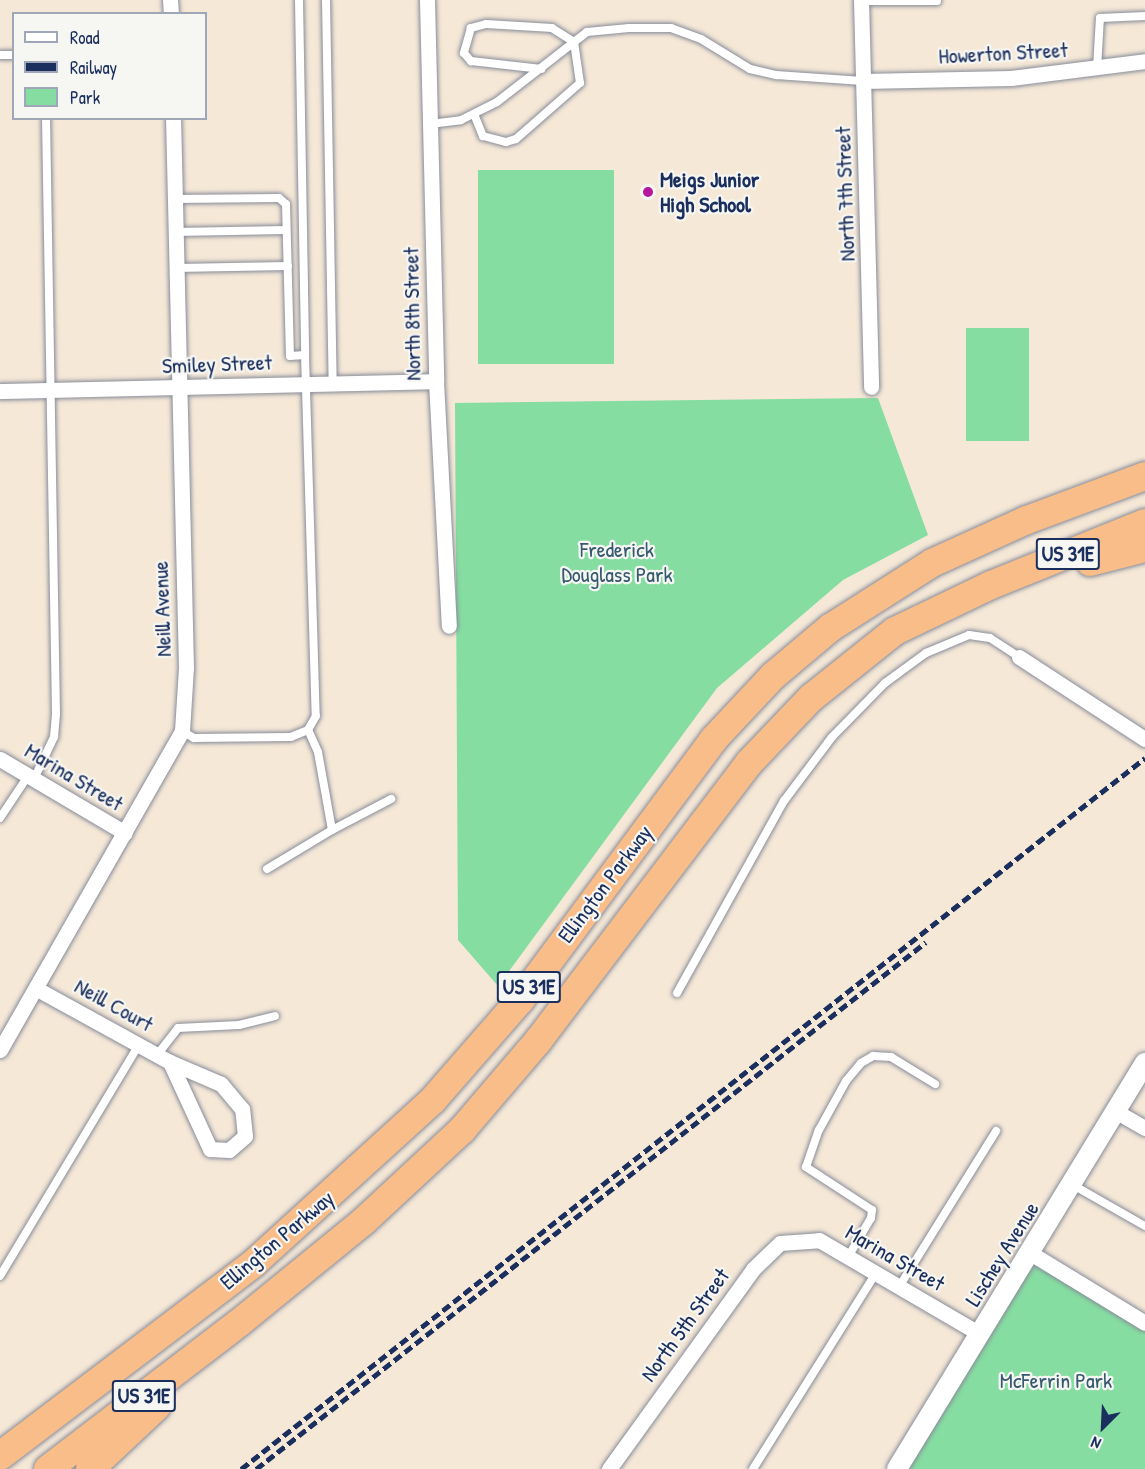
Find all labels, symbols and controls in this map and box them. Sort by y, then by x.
legend [12,12,207,120]
text: Road [70,25,100,50]
street label: Howerton Street [938,36,1068,70]
text: Railway [70,55,117,80]
text: Park [70,85,100,110]
street label: North 7th Street [829,126,861,262]
place label: Meigs Junior High School [660,166,759,218]
marker: Meigs Junior High School [641,185,655,199]
street label: North 8th Street [398,247,426,381]
street label: Smiley Street [161,349,273,379]
park label: Frederick Douglass Park [561,536,673,588]
road number: US 31E [1035,536,1101,572]
street label: Neill Avenue [147,561,177,657]
street label: Marina Street [20,737,128,817]
street label: Ellington Parkway [552,820,658,948]
road number: US 31E [496,969,562,1005]
street label: Neill Court [70,973,158,1037]
street label: Ellington Parkway [215,1185,339,1295]
street label: Lischey Avenue [959,1197,1045,1311]
street label: Marina Street [841,1219,949,1297]
street label: North 5th Street [635,1263,735,1387]
park label: McFerrin Park [1000,1368,1112,1394]
road number: US 31E [111,1378,177,1414]
north arrow [1073,1397,1133,1457]
text: N [1087,1432,1104,1455]

